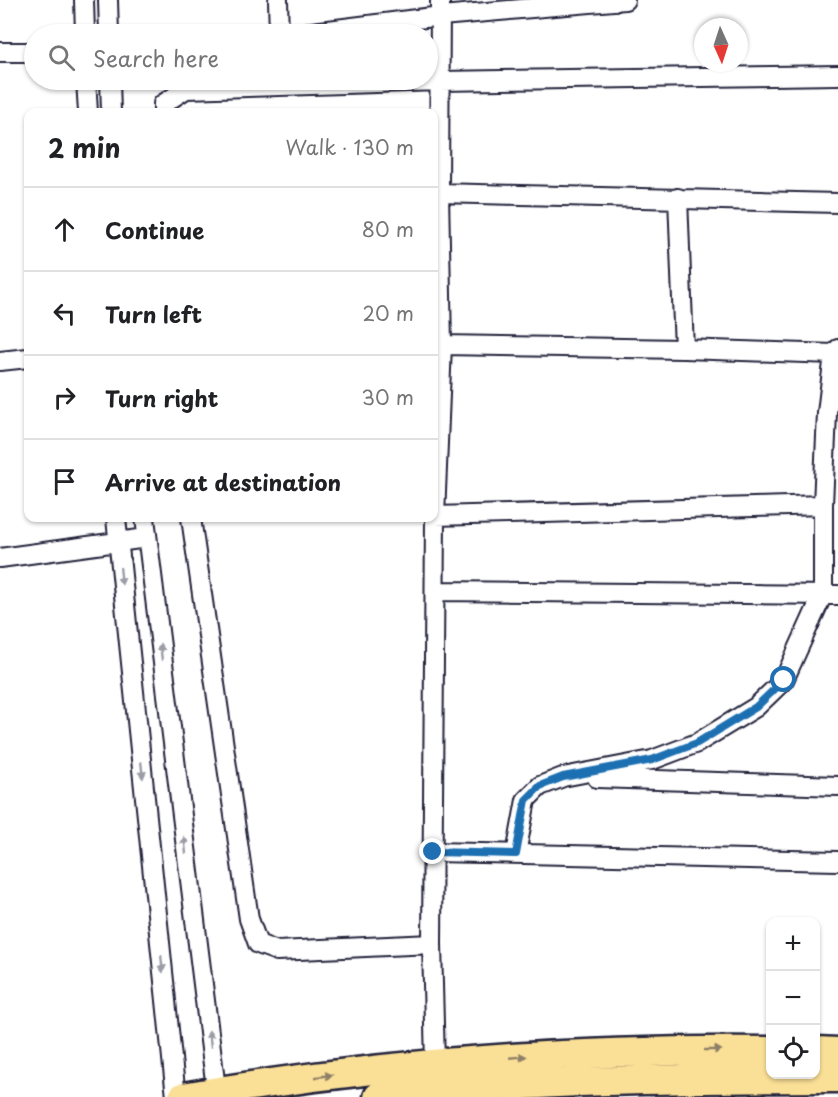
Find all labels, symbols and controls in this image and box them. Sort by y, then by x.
north arrow [694,18,748,72]
search box [24,24,438,90]
icon: search [45,41,78,74]
text: Search here [93,41,219,74]
text: 2 min [48,128,121,167]
text: Walk · 130 m [286,132,414,162]
icon: ahead [48,213,81,246]
text: Continue [105,213,204,246]
text: 80 m [362,214,414,244]
icon: left [48,297,81,330]
text: Turn left [105,297,202,330]
text: 20 m [362,298,414,328]
icon: right [48,381,81,414]
text: Turn right [105,381,218,414]
text: 30 m [361,382,414,412]
icon: arrive [48,465,81,498]
text: Arrive at destination [105,465,341,498]
one-way arrow [116,566,126,585]
one-way arrow [156,642,166,661]
route start [770,666,796,692]
one-way arrow [137,760,147,779]
one-way arrow [181,836,190,855]
route end [419,838,445,864]
map controls [766,917,820,1079]
button: + [766,917,820,971]
one-way arrow [157,954,167,973]
button: − [766,971,820,1025]
button: locate [766,1025,820,1079]
one-way arrow [205,1029,214,1048]
one-way arrow [704,1045,723,1055]
one-way arrow [509,1052,528,1062]
one-way arrow [315,1072,334,1081]

